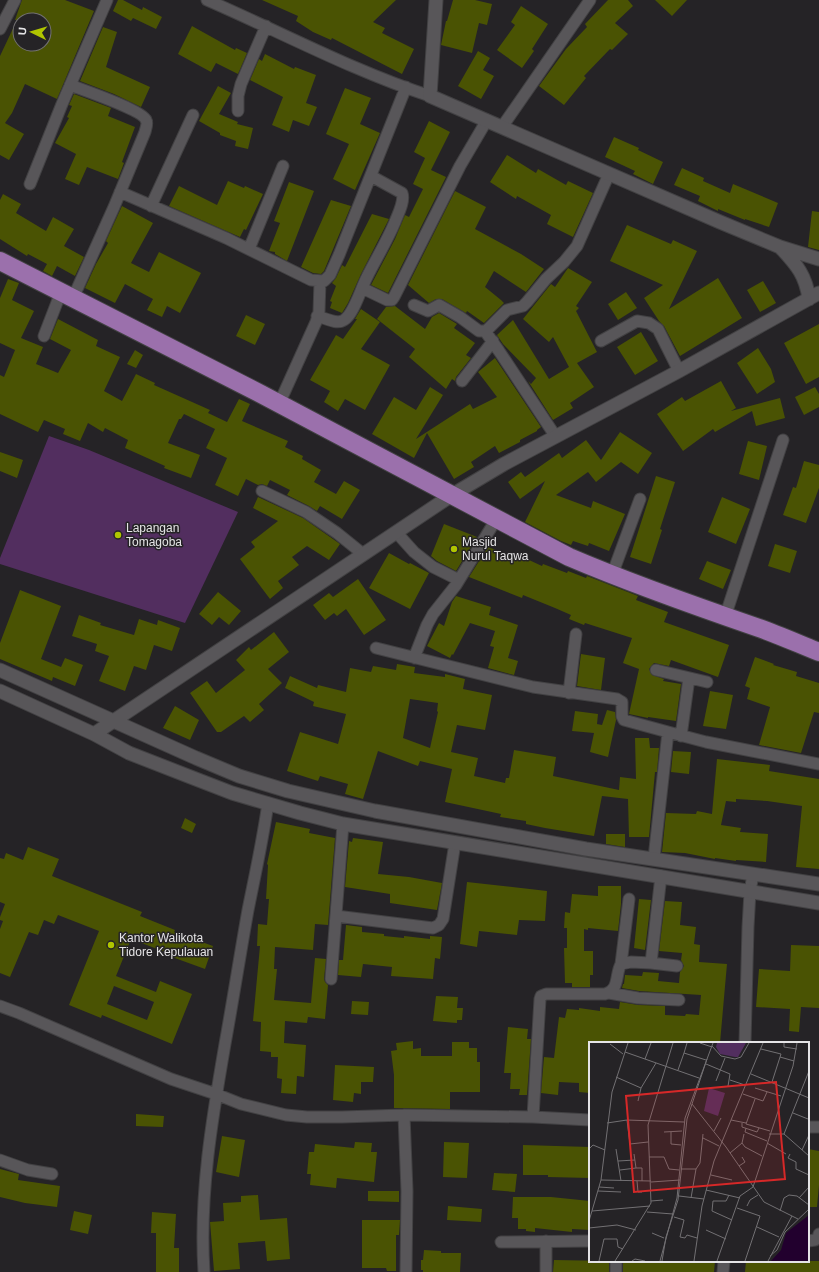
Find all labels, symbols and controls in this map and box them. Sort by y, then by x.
north arrow [12,12,52,52]
text: U [16,27,28,36]
place label: Lapangan Tomagoba [126,521,182,549]
marker: Lapangan Tomagoba [113,530,123,540]
place label: Masjid Nurul Taqwa [462,535,529,563]
marker: Masjid Nurul Taqwa [449,544,459,554]
place label: Kantor Walikota Tidore Kepulauan [119,931,213,959]
marker: Kantor Walikota Tidore Kepulauan [106,940,116,950]
inset map [589,1042,809,1262]

